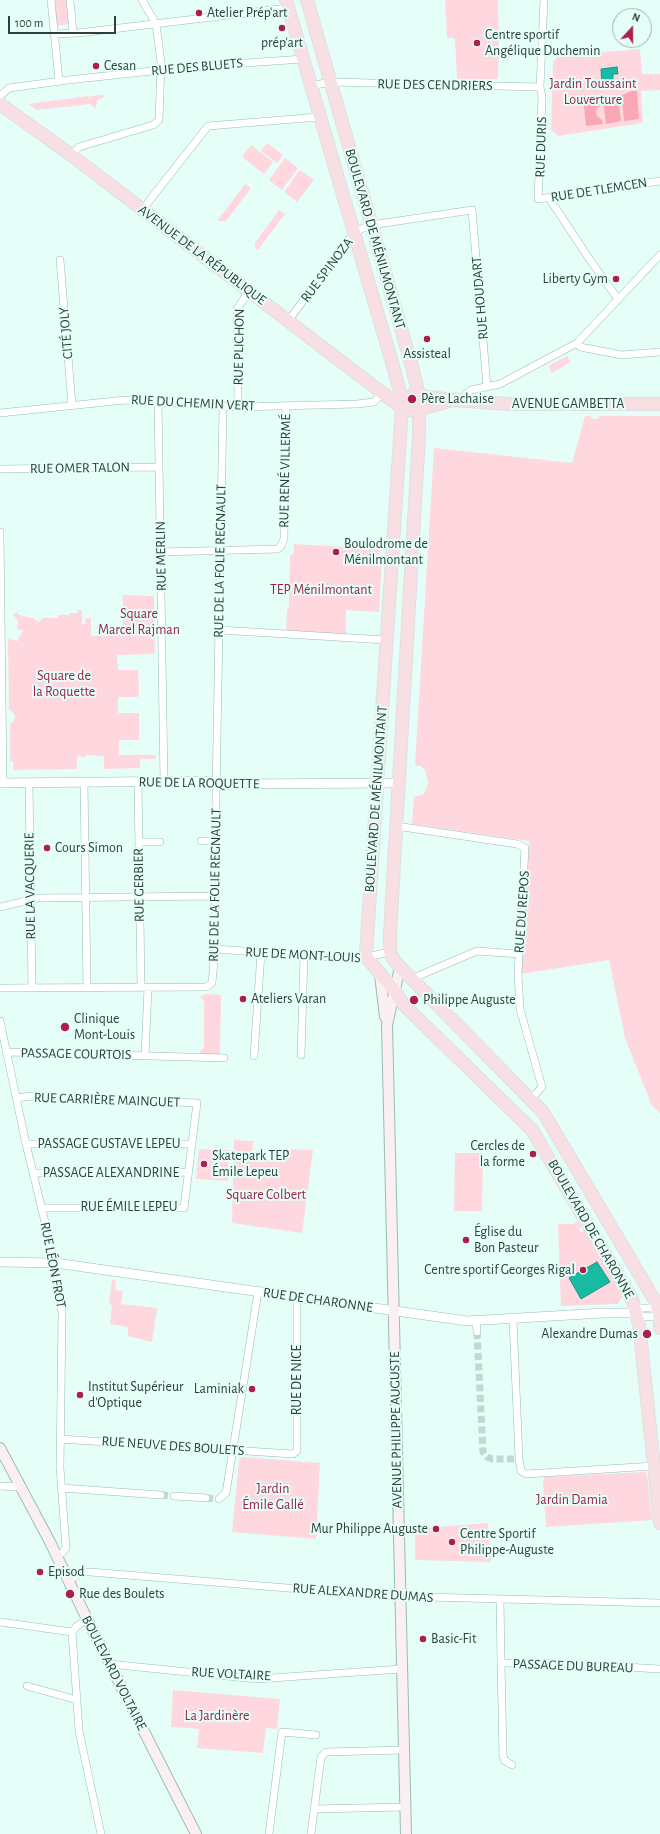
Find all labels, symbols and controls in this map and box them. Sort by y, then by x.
place label: Atelier Prép'art [207,5,288,21]
scale bar [10,8,118,34]
marker: Atelier Prép'art [194,8,204,18]
north arrow [612,8,652,48]
text: N [631,11,642,24]
text: 100 m [15,17,43,29]
marker: prép'art [277,23,287,33]
place label: Centre sportif Angélique Duchemin [485,27,600,60]
place label: prép'art [261,35,303,51]
marker: Centre sportif Angélique Duchemin [472,38,482,48]
street label: RUE DES BLUETS [150,55,244,79]
place label: Cesan [104,58,136,74]
marker: Cesan [91,61,101,71]
street label: RUE DES CENDRIERS [377,76,493,94]
park label: Jardin Toussaint Louverture [550,76,636,108]
street label: RUE DURIS [532,116,550,178]
street label: BOULEVARD DE MÉNILMONTANT [341,147,409,331]
street label: RUE DE TLEMCEN [550,174,648,206]
street label: AVENUE DE LA RÉPUBLIQUE [135,201,269,309]
street label: RUE SPINOZA [297,234,357,306]
street label: RUE HOUDART [468,256,492,340]
place label: Liberty Gym [543,271,608,287]
marker: Liberty Gym [611,274,621,284]
street label: CITÉ JOLY [55,306,77,360]
street label: RUE PLICHON [230,308,248,386]
marker: Assisteal [422,334,432,344]
place label: Assisteal [403,346,451,362]
street label: RUE DU CHEMIN VERT [130,391,256,415]
place label: Père Lachaise [421,391,494,407]
marker: Père Lachaise [406,393,418,405]
street label: AVENUE GAMBETTA [512,396,624,412]
street label: RUE RENÉ VILLERMÉ [276,414,294,528]
street label: RUE OMER TALON [30,459,130,477]
street label: RUE DE LA FOLIE REGNAULT [210,484,230,638]
street label: RUE MERLIN [152,521,170,591]
place label: Boulodrome de Ménilmontant [344,536,428,568]
marker: Boulodrome de Ménilmontant [331,547,341,557]
park label: TEP Ménilmontant [270,582,372,598]
park label: Square Marcel Rajman [98,606,180,638]
park label: Square de la Roquette [33,668,95,700]
street label: BOULEVARD DE MÉNILMONTANT [361,705,391,893]
street label: RUE DE LA ROQUETTE [138,774,260,792]
street label: RUE DE LA FOLIE REGNAULT [205,808,225,962]
street label: RUE LA VACQUERIE [21,832,39,940]
place label: Cours Simon [55,840,123,856]
marker: Cours Simon [42,843,52,853]
street label: RUE GERBIER [130,848,148,922]
street label: RUE DU REPOS [511,870,533,954]
street label: RUE DE MONT-LOUIS [245,944,361,966]
place label: Ateliers Varan [251,991,326,1007]
place label: Philippe Auguste [423,992,516,1008]
marker: Ateliers Varan [238,994,248,1004]
marker: Philippe Auguste [408,994,420,1006]
place label: Clinique Mont-Louis [74,1011,135,1044]
marker: Clinique Mont-Louis [59,1021,71,1033]
street label: PASSAGE COURTOIS [20,1045,132,1063]
street label: RUE CARRIÈRE MAINGUET [33,1089,181,1111]
street label: PASSAGE GUSTAVE LEPEU [38,1136,180,1152]
place label: Cercles de la forme [471,1138,525,1170]
place label: Skatepark TEP Émile Lepeu [212,1148,289,1180]
marker: Cercles de la forme [528,1149,538,1159]
street label: BOULEVARD DE CHARONNE [544,1156,638,1302]
marker: Skatepark TEP Émile Lepeu [199,1159,209,1169]
street label: PASSAGE ALEXANDRINE [43,1165,179,1181]
park label: Square Colbert [226,1187,306,1203]
street label: RUE ÉMILE LEPEU [80,1199,178,1215]
street label: RUE LÉON FROT [36,1221,70,1309]
place label: Église du Bon Pasteur [474,1224,538,1256]
marker: Église du Bon Pasteur [461,1235,471,1245]
place label: Centre sportif Georges Rigal [424,1262,575,1278]
marker: Centre sportif Georges Rigal [578,1265,588,1275]
street label: RUE DE CHARONNE [262,1284,374,1316]
place label: Alexandre Dumas [541,1326,638,1342]
marker: Alexandre Dumas [641,1328,653,1340]
street label: RUE DE NICE [289,1345,305,1415]
street label: AVENUE PHILIPPE AUGUSTE [386,1351,406,1509]
place label: Institut Supérieur d'Optique [88,1379,183,1412]
place label: Laminiak [194,1381,244,1397]
marker: Laminiak [247,1384,257,1394]
marker: Institut Supérieur d'Optique [75,1390,85,1400]
street label: RUE NEUVE DES BOULETS [101,1433,245,1459]
park label: Jardin Émile Gallé [242,1481,304,1514]
park label: Jardin Damia [536,1492,608,1508]
place label: Mur Philippe Auguste [311,1521,428,1537]
marker: Mur Philippe Auguste [431,1524,441,1534]
place label: Centre Sportif Philippe-Auguste [460,1526,554,1558]
marker: Centre Sportif Philippe-Auguste [447,1537,457,1547]
place label: Episod [48,1564,85,1580]
marker: Episod [35,1567,45,1577]
street label: RUE ALEXANDRE DUMAS [292,1580,434,1606]
place label: Rue des Boulets [79,1586,165,1602]
marker: Rue des Boulets [64,1588,76,1600]
street label: BOULEVARD VOLTAIRE [78,1613,150,1733]
place label: Basic-Fit [431,1631,476,1647]
marker: Basic-Fit [418,1634,428,1644]
street label: PASSAGE DU BUREAU [512,1655,634,1677]
street label: RUE VOLTAIRE [191,1664,271,1684]
park label: La Jardinère [185,1708,249,1724]

